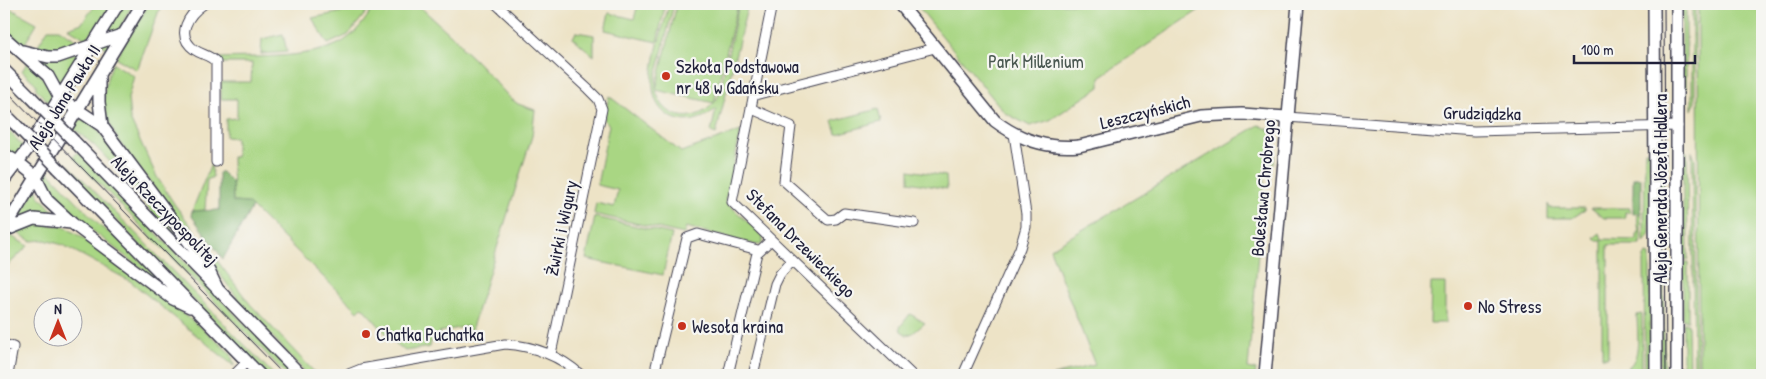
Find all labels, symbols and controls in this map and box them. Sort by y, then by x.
scale bar [1574,32,1695,64]
text: 100 m [1581,39,1614,60]
street label: Aleja Jana Pawła II [22,40,106,154]
park label: Park Millenium [988,49,1084,74]
place label: Szkoła Podstawowa nr 48 w Gdańsku [676,54,799,100]
marker: Szkoła Podstawowa nr 48 w Gdańsku [660,70,672,82]
street label: Leszczyńskich [1097,89,1193,135]
street label: Aleja Generała Józefa Hallera [1648,94,1673,284]
street label: Grudziądzka [1443,100,1521,126]
street label: Bolesława Chrobrego [1245,119,1281,257]
street label: Aleja Rzeczypospolitej [106,149,224,271]
street label: Żwirki i Wigury [539,178,583,278]
street label: Stefana Drzewieckiego [741,183,861,303]
place label: No Stress [1478,294,1541,319]
north arrow [32,296,82,346]
text: N [54,299,62,318]
marker: No Stress [1462,300,1474,312]
place label: Wesoła kraina [692,314,783,339]
marker: Wesoła kraina [676,320,688,332]
place label: Chatka Puchatka [376,322,484,347]
marker: Chatka Puchatka [360,328,372,340]

